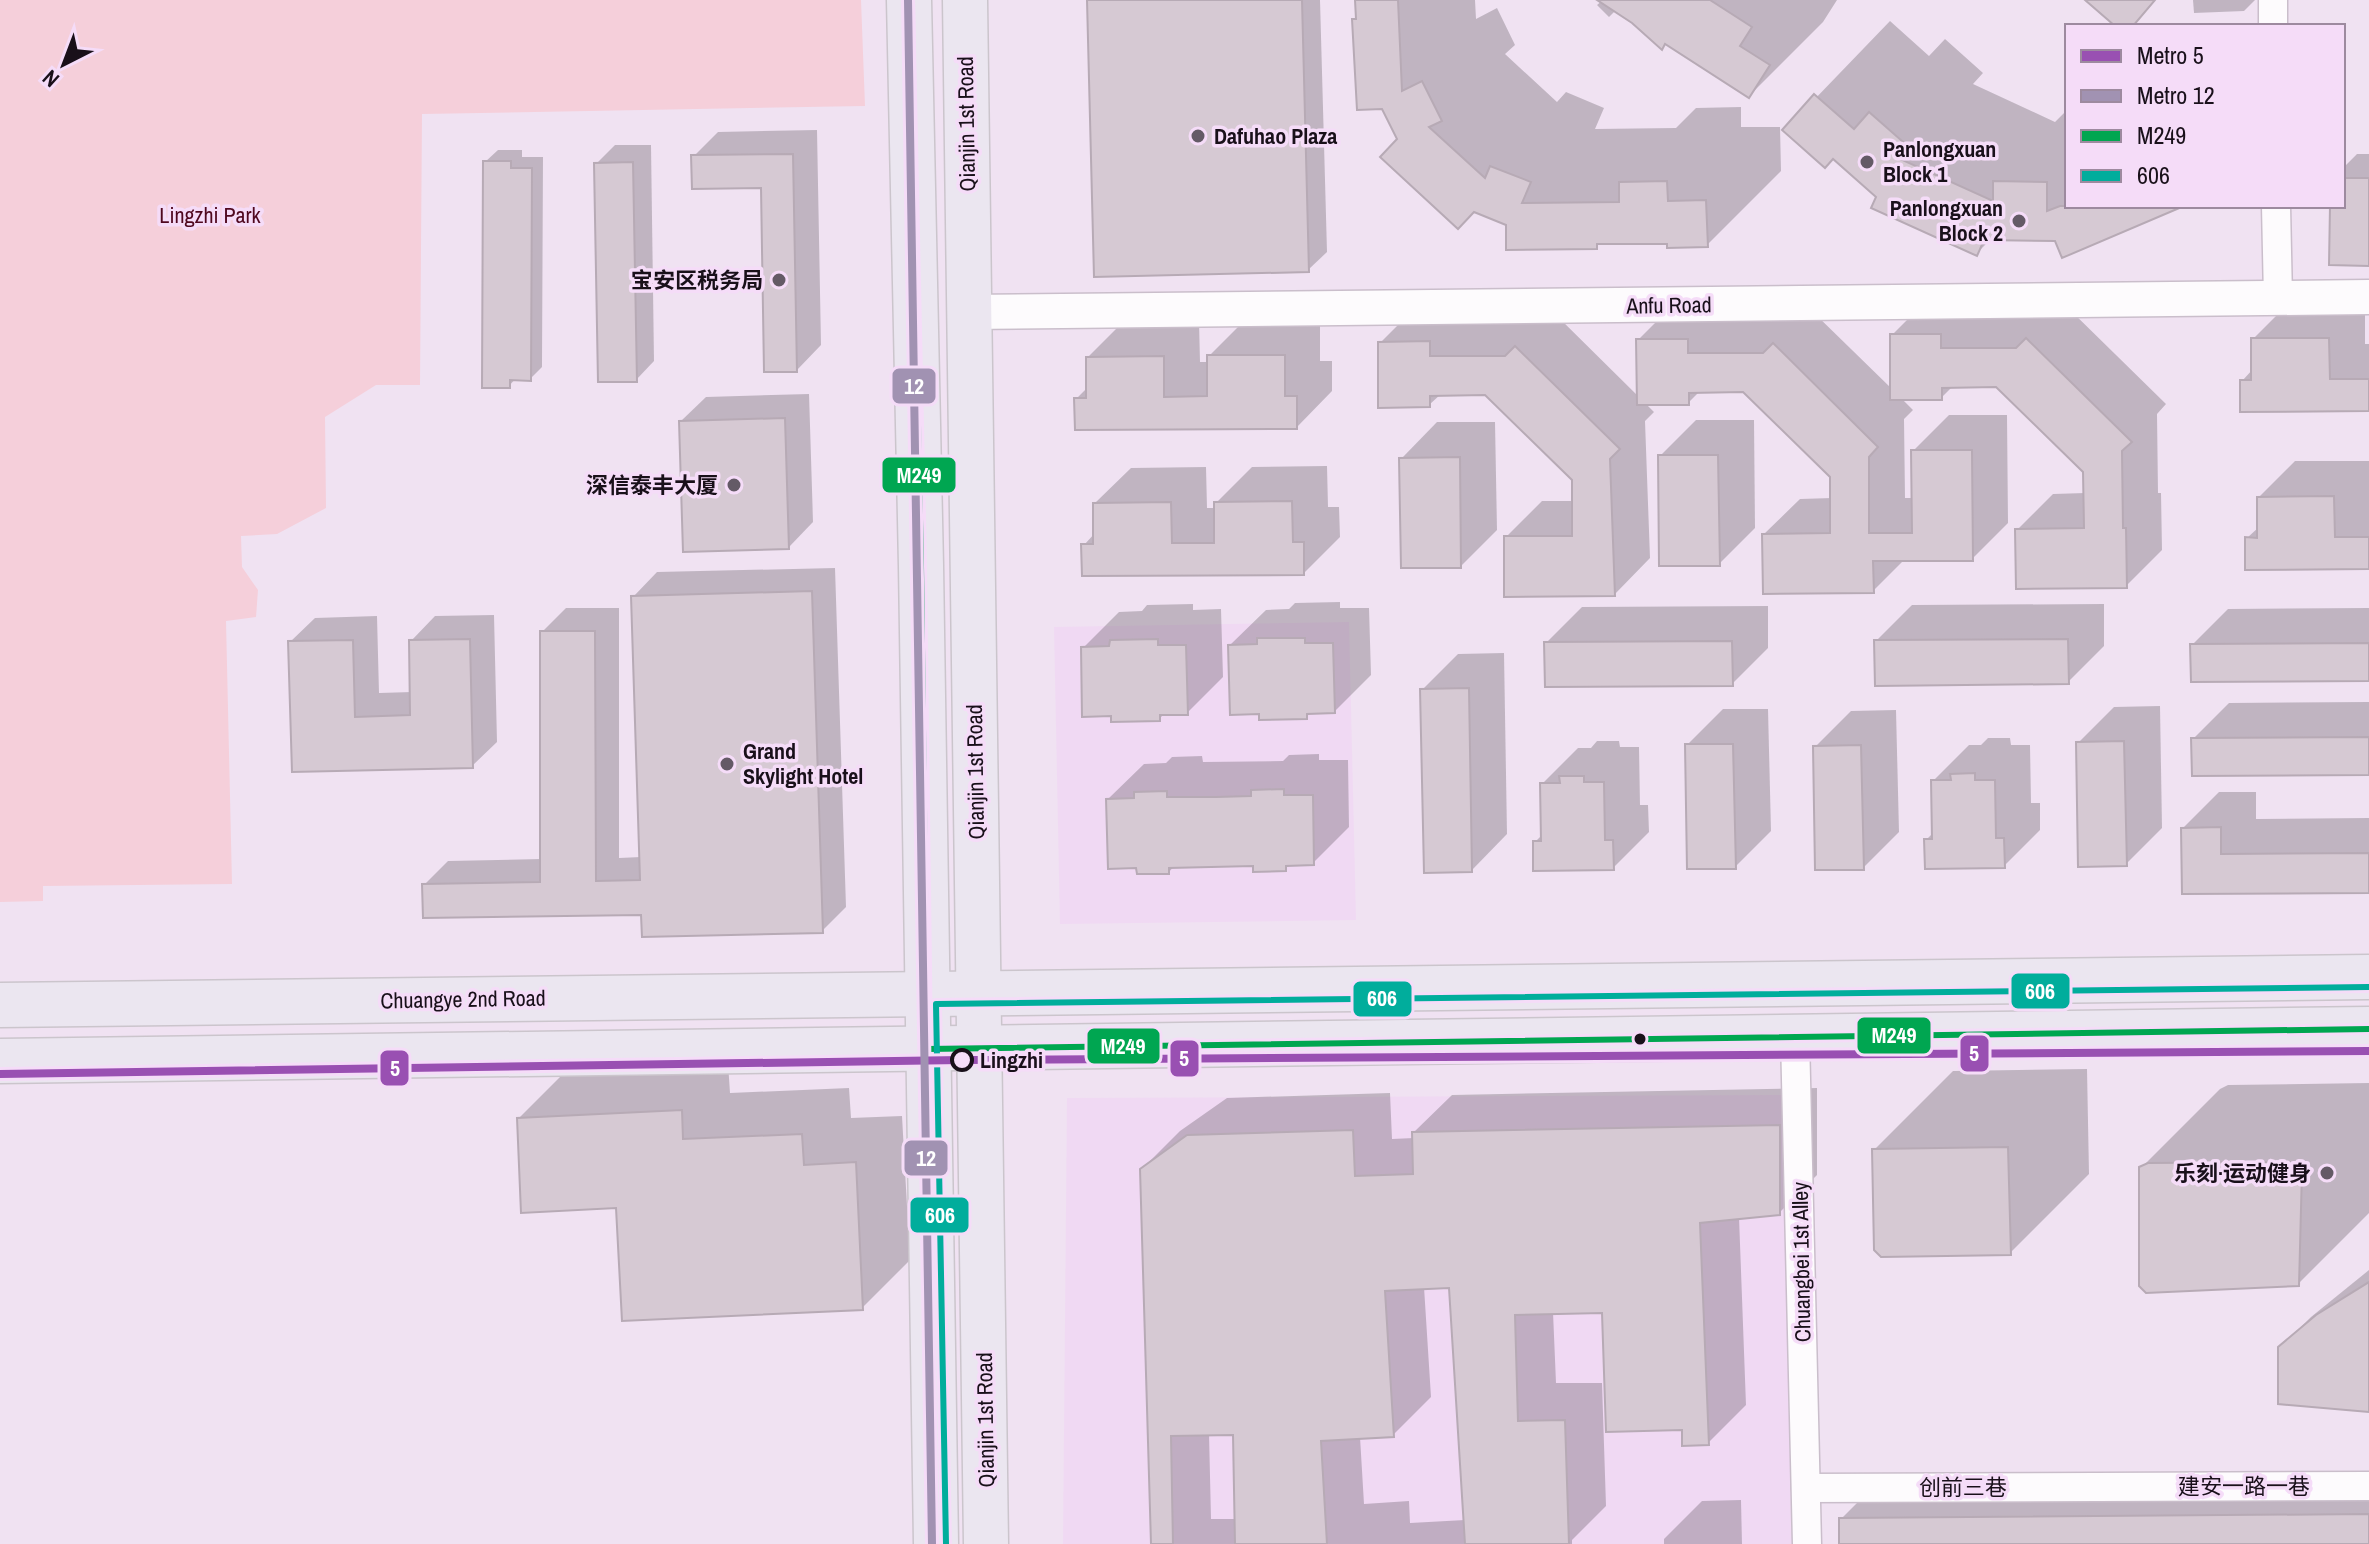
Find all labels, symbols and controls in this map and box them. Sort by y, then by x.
north arrow [24,24,104,104]
legend [2065,24,2345,208]
text: Metro 5 [2137,39,2204,71]
street label: Qianjin 1st Road [950,56,982,192]
text: N [36,63,65,94]
text: Metro 12 [2137,79,2215,111]
text: M249 [2137,119,2186,151]
place label: Dafuhao Plaza [1214,121,1337,151]
marker: Dafuhao Plaza [1189,127,1207,145]
place label: Panlongxuan Block 1 [1883,134,1996,189]
marker: Panlongxuan Block 1 [1858,153,1876,171]
text: 606 [2137,159,2170,191]
place label: Panlongxuan Block 2 [1890,193,2003,248]
park label: Lingzhi Park [159,200,262,230]
marker: Panlongxuan Block 2 [2010,212,2028,230]
place label: 宝安区税务局 [631,265,763,295]
marker: 宝安区税务局 [770,271,788,289]
street label: Anfu Road [1625,289,1712,321]
line badge: 12 [891,367,937,405]
text: 12 [904,371,924,401]
line badge: M249 [881,456,957,494]
text: M249 [896,460,942,490]
place label: 深信泰丰大厦 [586,470,718,500]
marker: 深信泰丰大厦 [725,476,743,494]
street label: Qianjin 1st Road [959,704,991,840]
place label: Grand Skylight Hotel [743,736,863,791]
marker: Grand Skylight Hotel [718,755,736,773]
line badge: 606 [2010,972,2071,1010]
text: 606 [2025,976,2055,1006]
line badge: 606 [1352,980,1413,1018]
street label: Chuangye 2nd Road [380,983,546,1015]
text: 606 [1367,983,1397,1013]
line badge: M249 [1856,1016,1932,1055]
text: M249 [1871,1020,1917,1050]
line badge: M249 [1086,1027,1161,1065]
text: M249 [1100,1031,1146,1061]
unlabelled marker [1632,1031,1648,1047]
line badge: 5 [1959,1034,1990,1073]
text: 5 [1969,1038,1979,1068]
line badge: 5 [1169,1039,1200,1078]
text: 5 [1179,1043,1189,1073]
place label: Lingzhi [980,1045,1043,1075]
line badge: 5 [379,1049,410,1087]
marker: Lingzhi [951,1049,973,1071]
text: 5 [390,1053,400,1083]
line badge: 12 [903,1139,949,1177]
text: 12 [916,1143,936,1173]
place label: 乐刻·运动健身 [2174,1158,2311,1188]
marker: 乐刻·运动健身 [2318,1164,2336,1182]
street label: Chuangbei 1st Alley [1785,1182,1817,1342]
line badge: 606 [909,1196,970,1234]
text: 606 [925,1200,955,1230]
street label: Qianjin 1st Road [969,1352,1001,1488]
street label: 建安一路一巷 [2178,1471,2310,1501]
street label: 创前三巷 [1919,1472,2007,1502]

